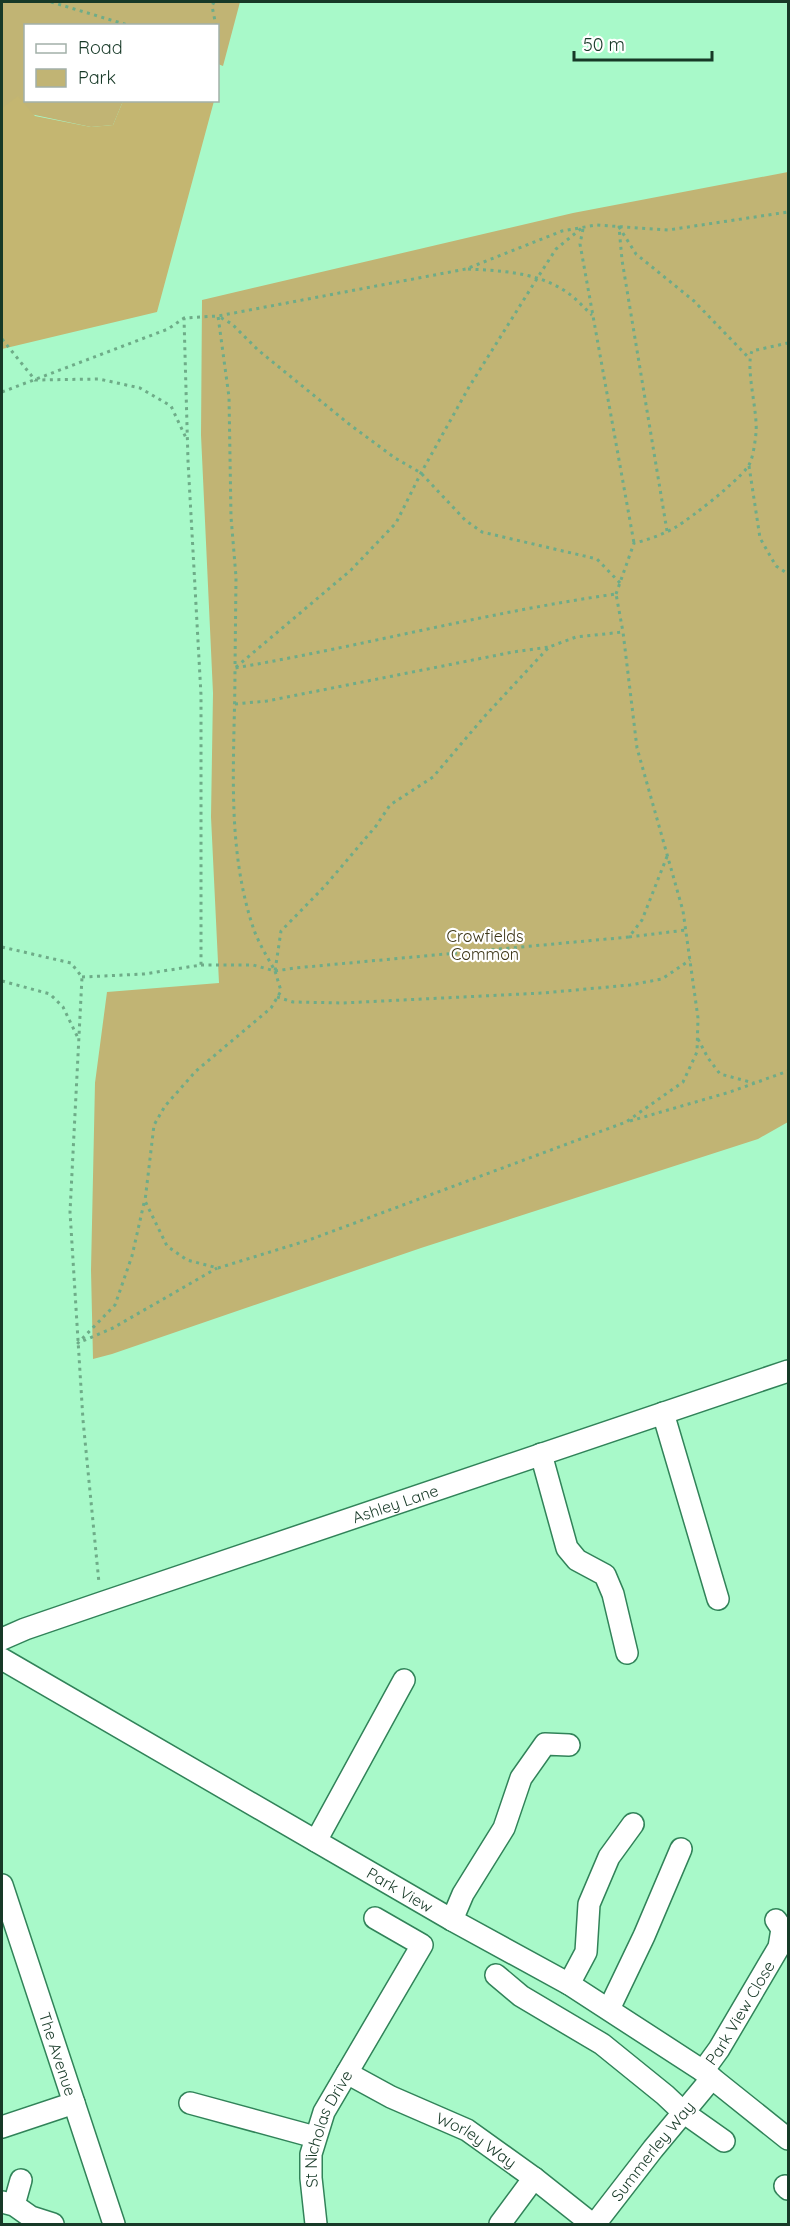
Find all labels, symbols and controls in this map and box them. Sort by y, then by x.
legend [24,24,219,102]
scale bar [574,24,712,62]
text: 50 m [583,33,625,56]
text: Road [78,36,123,59]
text: Park [78,66,116,89]
park label: Crowfields Common [447,926,523,964]
street label: Ashley Lane [350,1480,441,1527]
street label: Park View [363,1863,437,1917]
street label: Park View Close [701,1957,779,2069]
street label: The Avenue [35,2010,81,2098]
street label: St Nicholas Drive [301,2066,356,2189]
street label: Summerley Way [606,2097,699,2205]
street label: Worley Way [433,2108,520,2172]

